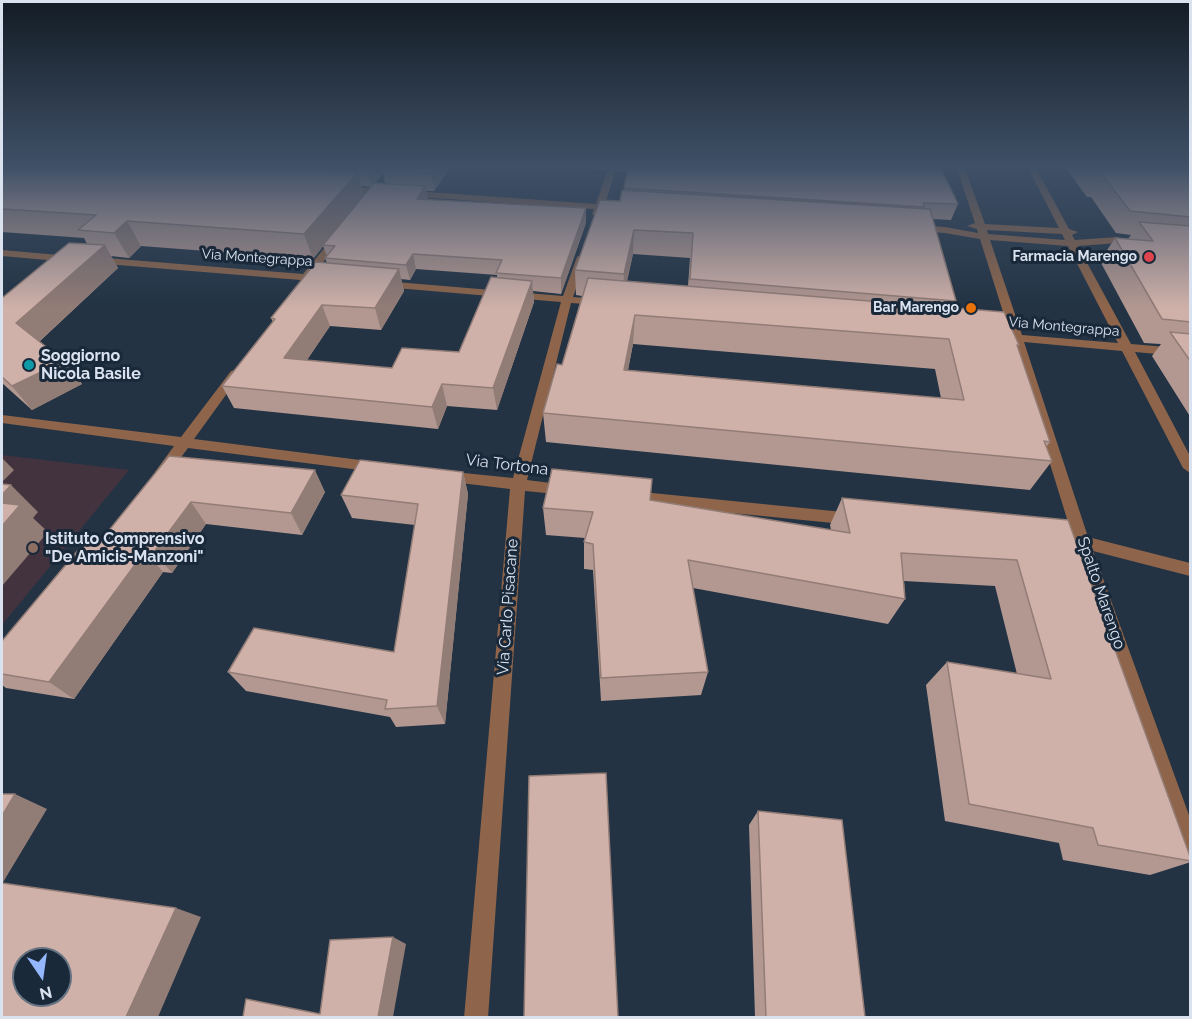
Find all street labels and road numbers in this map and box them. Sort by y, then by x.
street label: Via Montegrappa [201,246,313,270]
street label: Via Montegrappa [1008,314,1120,340]
street label: Via Tortona [465,450,549,480]
street label: Spalto Marengo [1073,534,1129,652]
street label: Via Carlo Pisacane [494,538,522,676]

